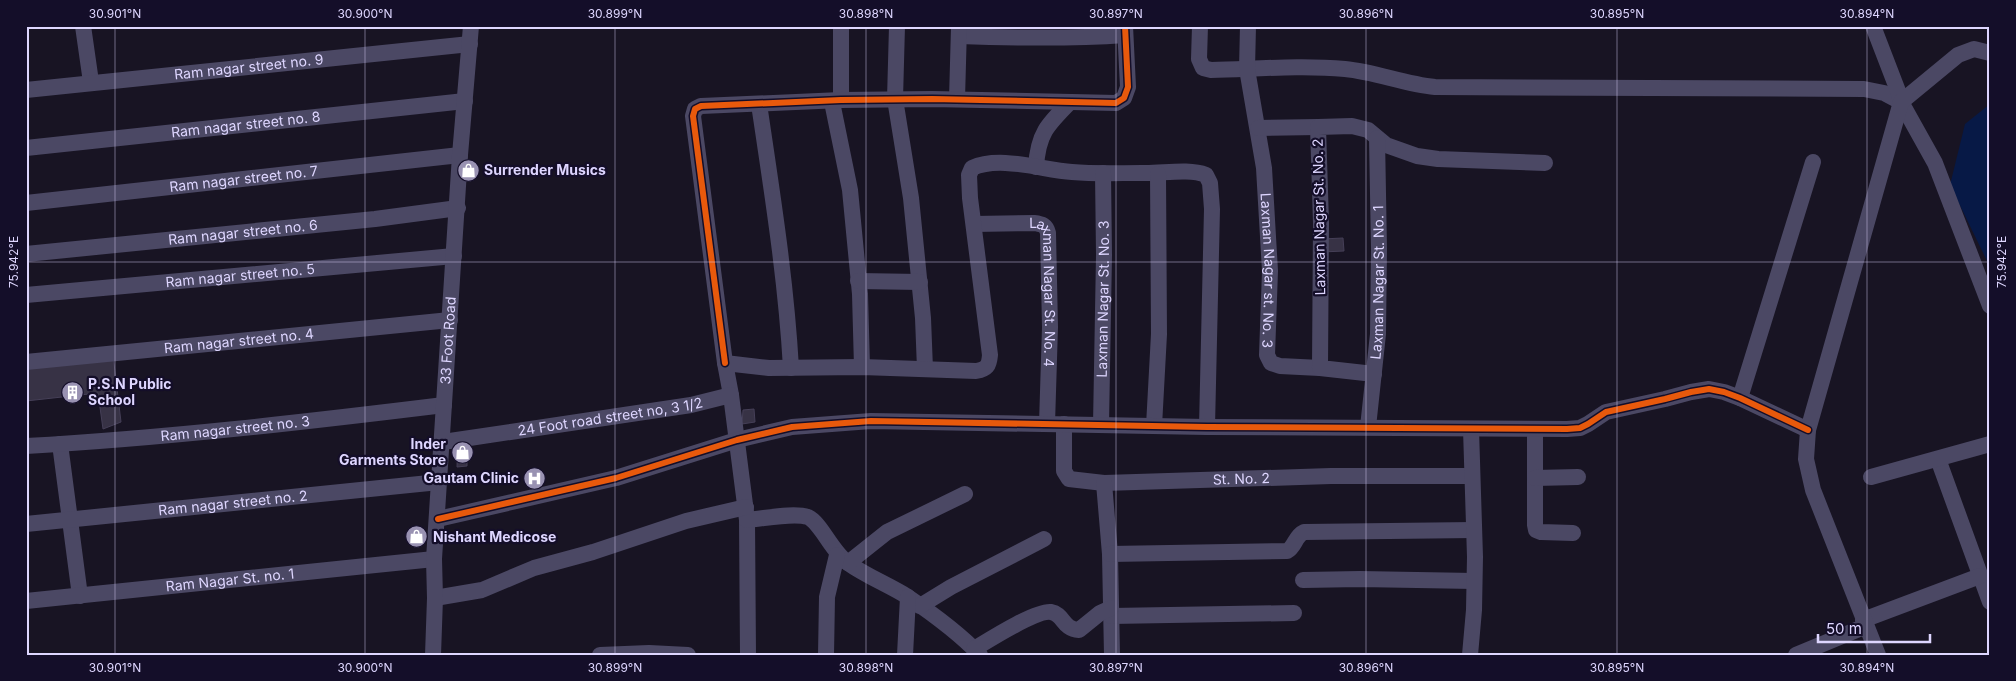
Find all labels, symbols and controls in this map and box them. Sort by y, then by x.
text: 30.901°N [89,6,141,21]
text: 30.900°N [337,6,393,21]
text: 30.899°N [588,6,642,21]
text: 30.898°N [839,6,893,21]
text: 30.897°N [1089,6,1143,21]
text: 30.896°N [1339,6,1393,21]
text: 30.895°N [1590,6,1644,21]
text: 30.894°N [1840,6,1894,21]
street label: Ram nagar street no. 9 [173,50,324,83]
street label: Ram nagar street no. 8 [170,108,321,140]
street label: Laxman Nagar St. No. 2 [1309,138,1328,296]
shop icon: Surrender Musics [456,158,480,182]
place label: Surrender Musics [484,161,606,178]
street label: Ram nagar street no. 7 [168,162,319,195]
street label: Laxman Nagar st. No. 3 [1257,192,1279,348]
street label: Laxman Nagar St. No. 1 [1366,205,1387,360]
street label: Laxman Nagar St. No. 4 [1029,214,1059,367]
street label: Ram nagar street no. 6 [167,216,318,248]
street label: Laxman Nagar St. No. 3 [1093,220,1112,378]
text: 75.942°E [6,236,21,288]
text: 75.942°E [1994,236,2009,288]
street label: Ram nagar street no. 5 [165,260,316,290]
street label: 33 Foot Road [436,296,459,385]
street label: Ram nagar street no. 4 [163,325,315,356]
place label: P.S.N Public School [88,375,172,408]
building icon: P.S.N Public School [60,380,84,404]
street label: 24 Foot road street no, 3 1/2 [516,393,704,439]
street label: Ram nagar street no. 3 [160,412,311,444]
place label: Inder Garments Store [339,435,446,468]
shop icon: Inder Garments Store [450,440,474,464]
hospital icon: Gautam Clinic [523,466,547,490]
place label: Gautam Clinic [424,469,519,486]
street label: St. No. 2 [1212,469,1270,488]
street label: Ram nagar street no. 2 [157,486,308,519]
shop icon: Nishant Medicose [405,525,429,549]
place label: Nishant Medicose [433,528,556,545]
street label: Ram Nagar St. no. 1 [165,564,295,595]
scale bar [1818,611,1931,643]
text: 50 m [1826,619,1862,638]
text: 30.901°N [89,660,141,675]
text: 30.900°N [337,660,393,675]
text: 30.899°N [588,660,642,675]
text: 30.898°N [839,660,893,675]
text: 30.897°N [1089,660,1143,675]
text: 30.896°N [1339,660,1393,675]
text: 30.895°N [1590,660,1644,675]
text: 30.894°N [1840,660,1894,675]

